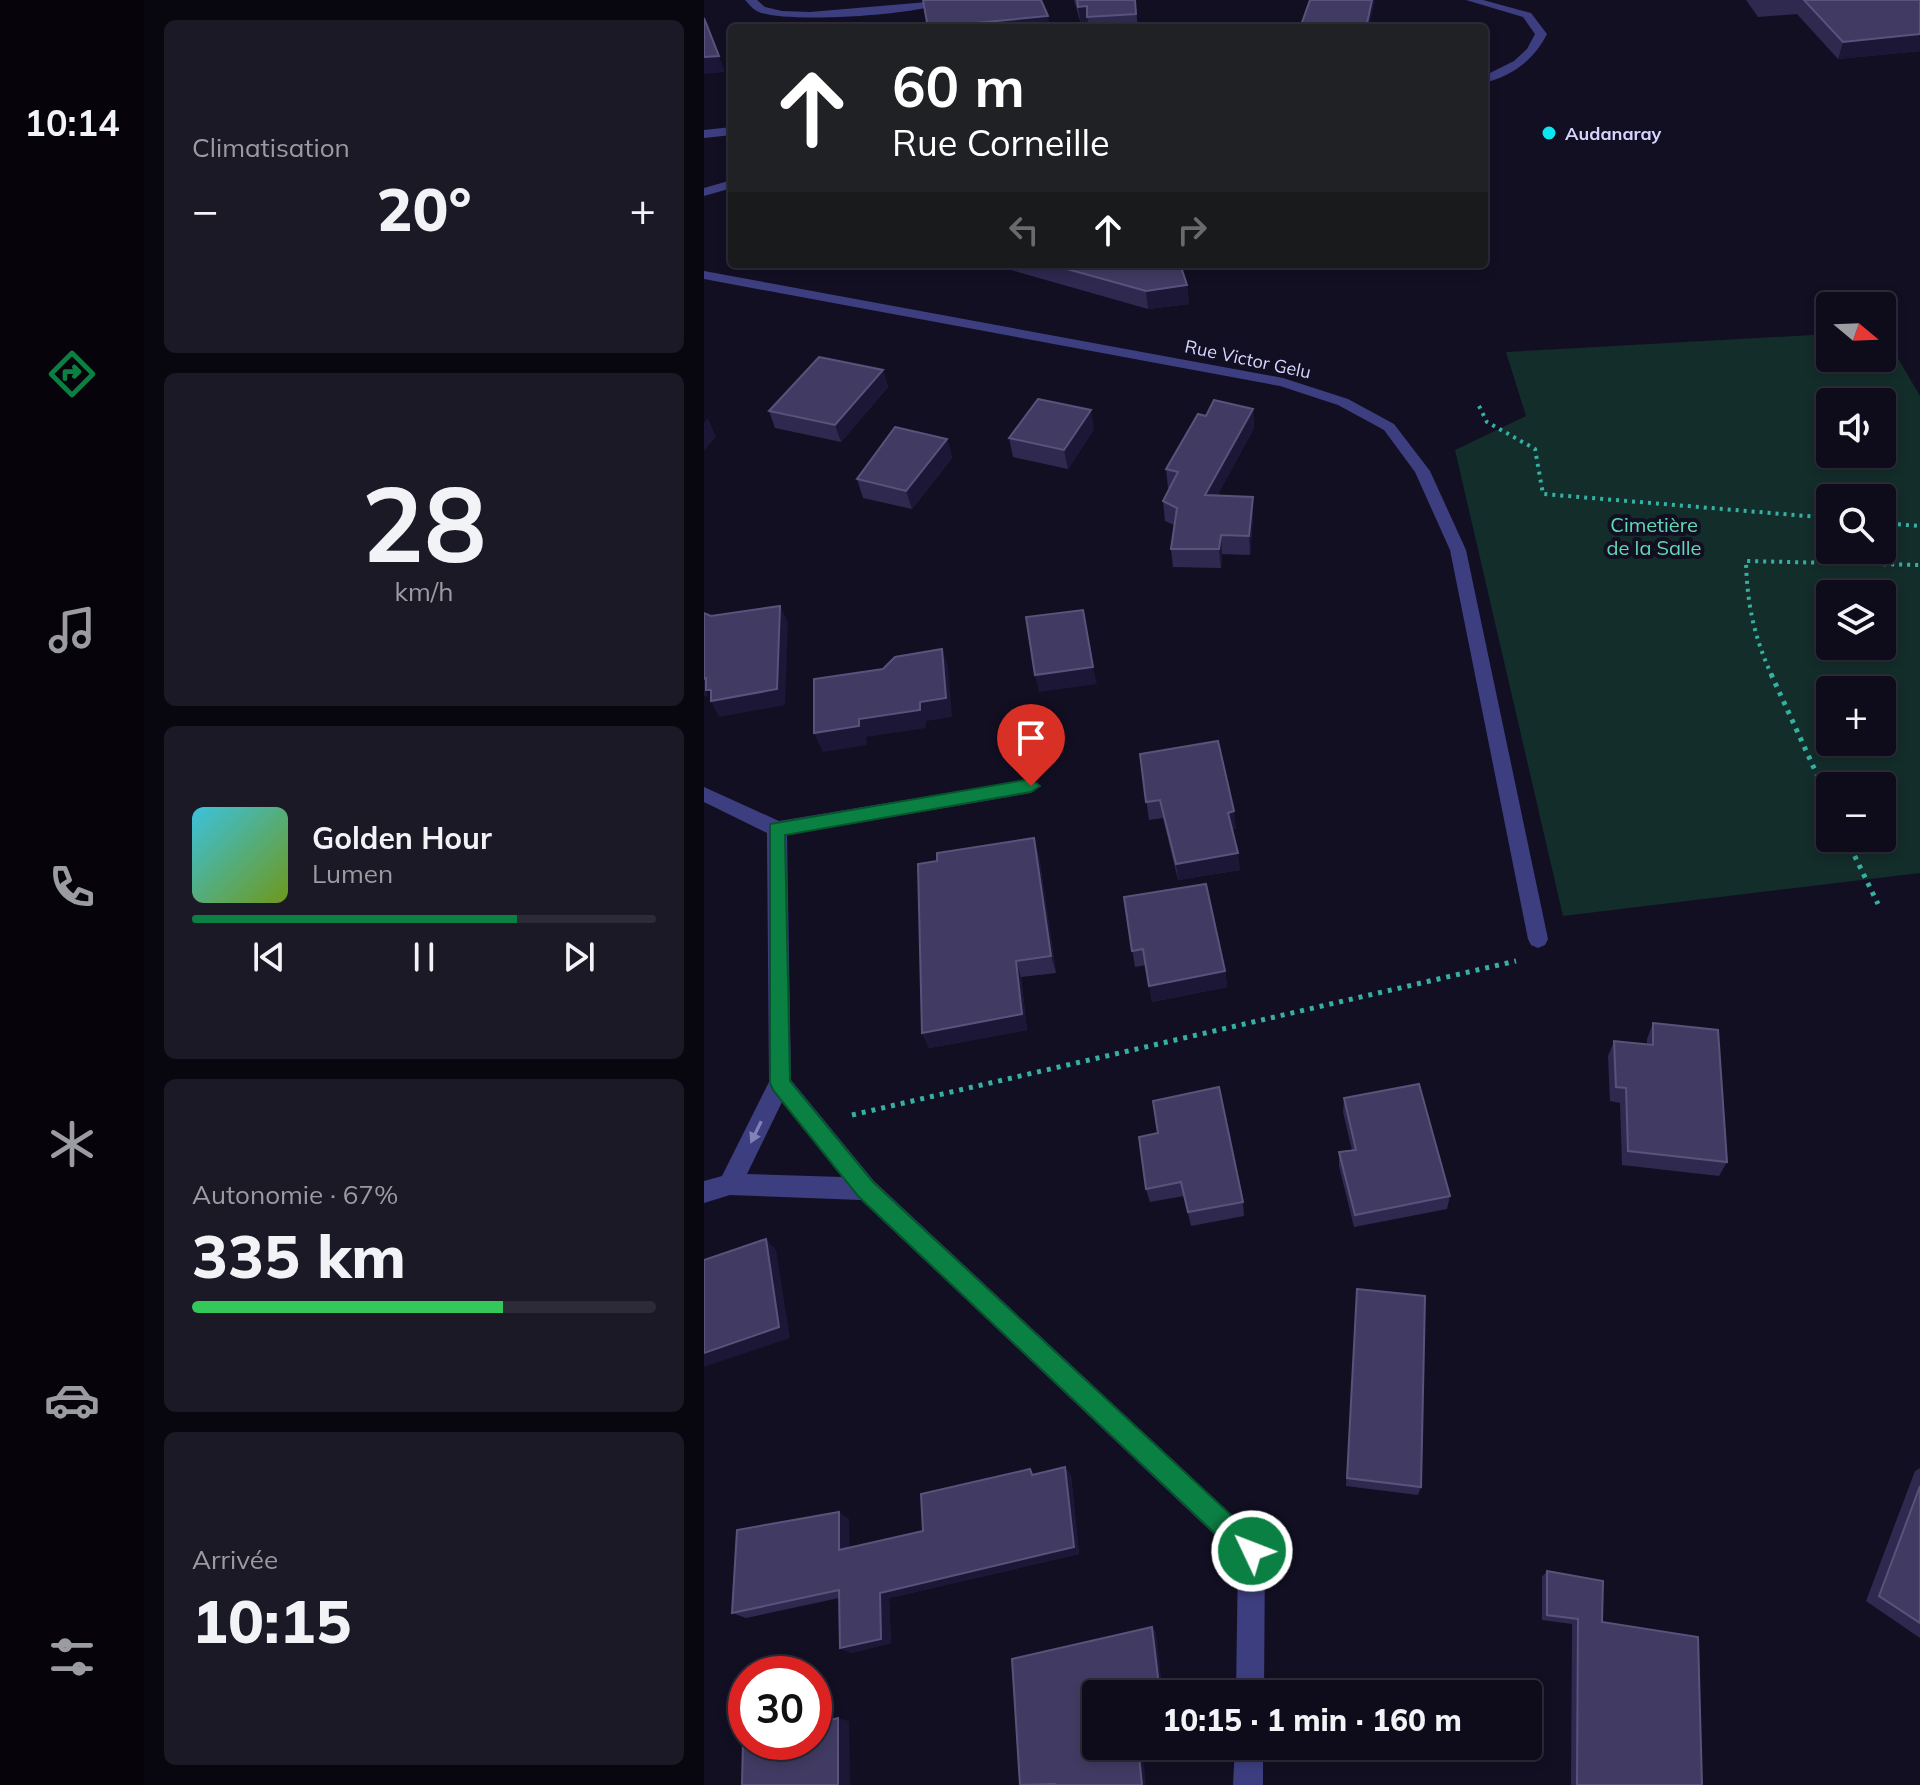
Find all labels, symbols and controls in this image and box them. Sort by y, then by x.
text: 60 m [892,51,1025,121]
icon: ahead [760,56,864,160]
text: 10:14 [24,100,120,145]
text: Rue Corneille [892,120,1110,165]
place label: Audanaray [1565,122,1662,145]
marker: Audanaray [1540,124,1558,142]
text: Climatisation [192,131,350,164]
text: 20° [376,171,472,246]
text: − [192,182,218,237]
text: + [630,182,656,237]
icon: left [1002,208,1046,252]
icon: ahead [1086,208,1130,252]
icon: right [1170,208,1214,252]
north arrow [1816,292,1896,372]
map controls [1816,292,1896,852]
street label: Rue Victor Gelu [1183,334,1313,384]
icon: directions [44,346,100,402]
button: sound [1816,388,1896,468]
text: 28 [362,457,486,588]
button: search [1816,484,1896,564]
park label: Cimetière de la Salle [1607,512,1701,560]
text: km/h [395,575,453,608]
button: layers [1816,580,1896,660]
icon: music [44,602,100,658]
button: + [1816,676,1896,756]
pin [997,704,1065,786]
icon: arrive [1009,716,1053,760]
button: − [1816,772,1896,852]
text: Golden Hour [312,819,492,857]
text: Lumen [312,857,393,890]
icon: phone [44,859,100,915]
icon: previous [247,935,291,979]
icon: pause [402,935,446,979]
icon: next [557,935,601,979]
icon: climate [44,1116,100,1172]
one-way arrow [749,1120,763,1143]
text: Autonomie · 67% [192,1178,398,1211]
text: 335 km [192,1218,406,1293]
icon: car [44,1372,100,1428]
position arrow [1210,1509,1294,1593]
text: Arrivée [192,1543,278,1576]
text: 10:15 [192,1583,352,1658]
icon: filters [44,1629,100,1685]
speed limit sign: 30 [728,1656,832,1760]
text: 10:15 · 1 min · 160 m [1162,1701,1462,1739]

